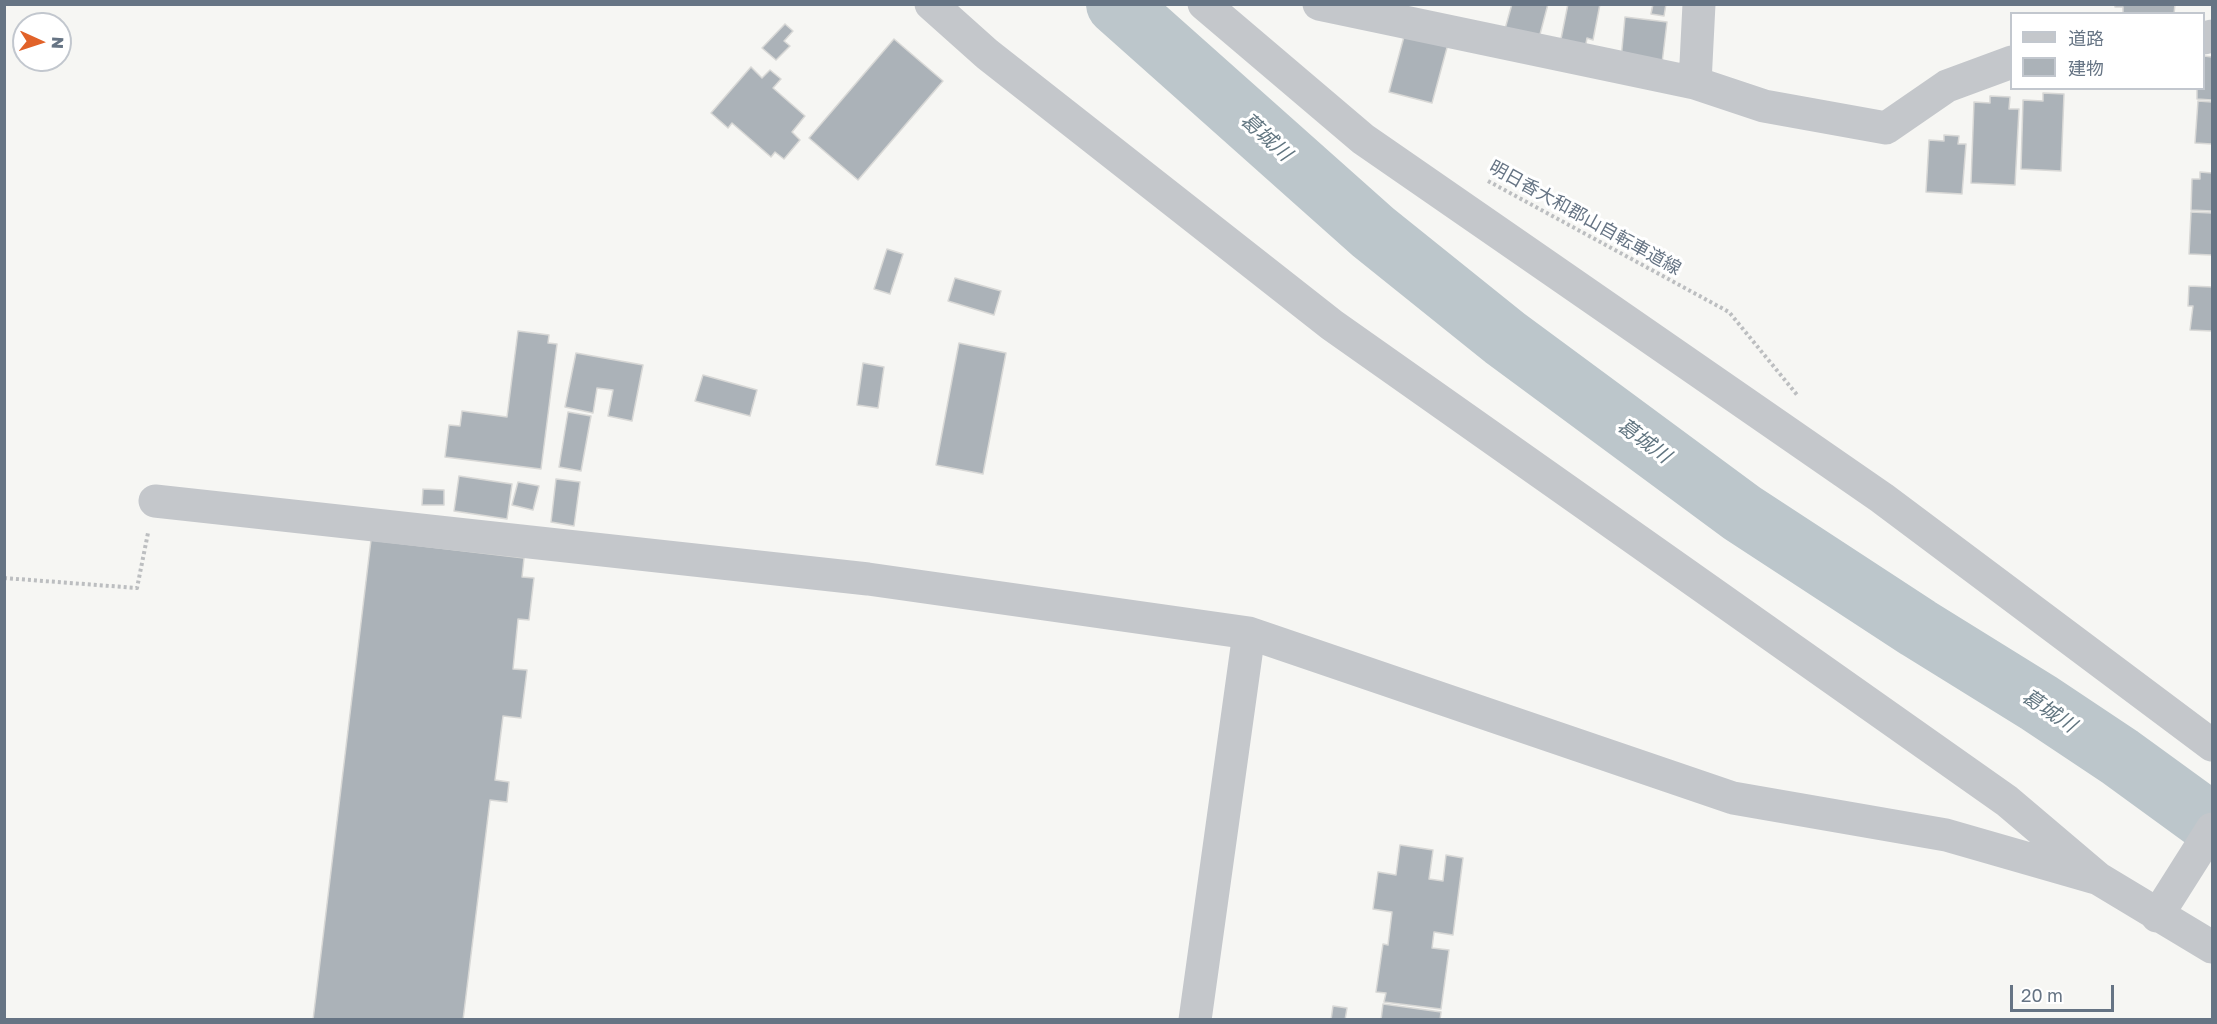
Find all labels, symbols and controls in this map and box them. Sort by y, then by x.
north arrow [12,12,72,72]
legend [2010,12,2205,90]
text: 道路 [2068,27,2104,49]
text: N [48,36,68,49]
text: 建物 [2068,57,2104,79]
water label: 葛城川 [1236,108,1296,166]
street label: 明日香大和郡山自転車道線 [1485,156,1685,280]
water label: 葛城川 [1613,414,1675,468]
water label: 葛城川 [2017,684,2081,738]
scale bar [2013,973,2116,1011]
text: 20 m [2021,984,2063,1006]

